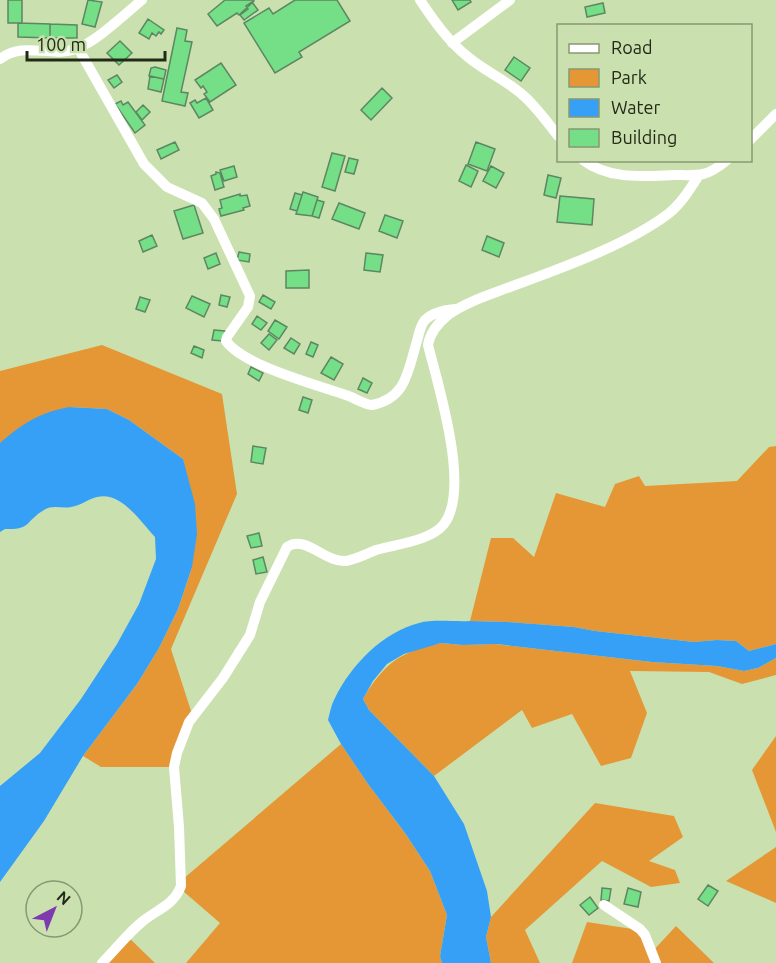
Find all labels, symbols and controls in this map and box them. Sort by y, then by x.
scale bar [27,24,165,62]
legend [557,24,752,162]
text: 100 m [36,34,86,54]
text: Road [611,37,653,57]
text: Park [611,67,647,87]
text: Water [611,97,661,117]
text: Building [611,127,677,147]
north arrow [24,879,84,939]
text: N [54,887,74,909]

